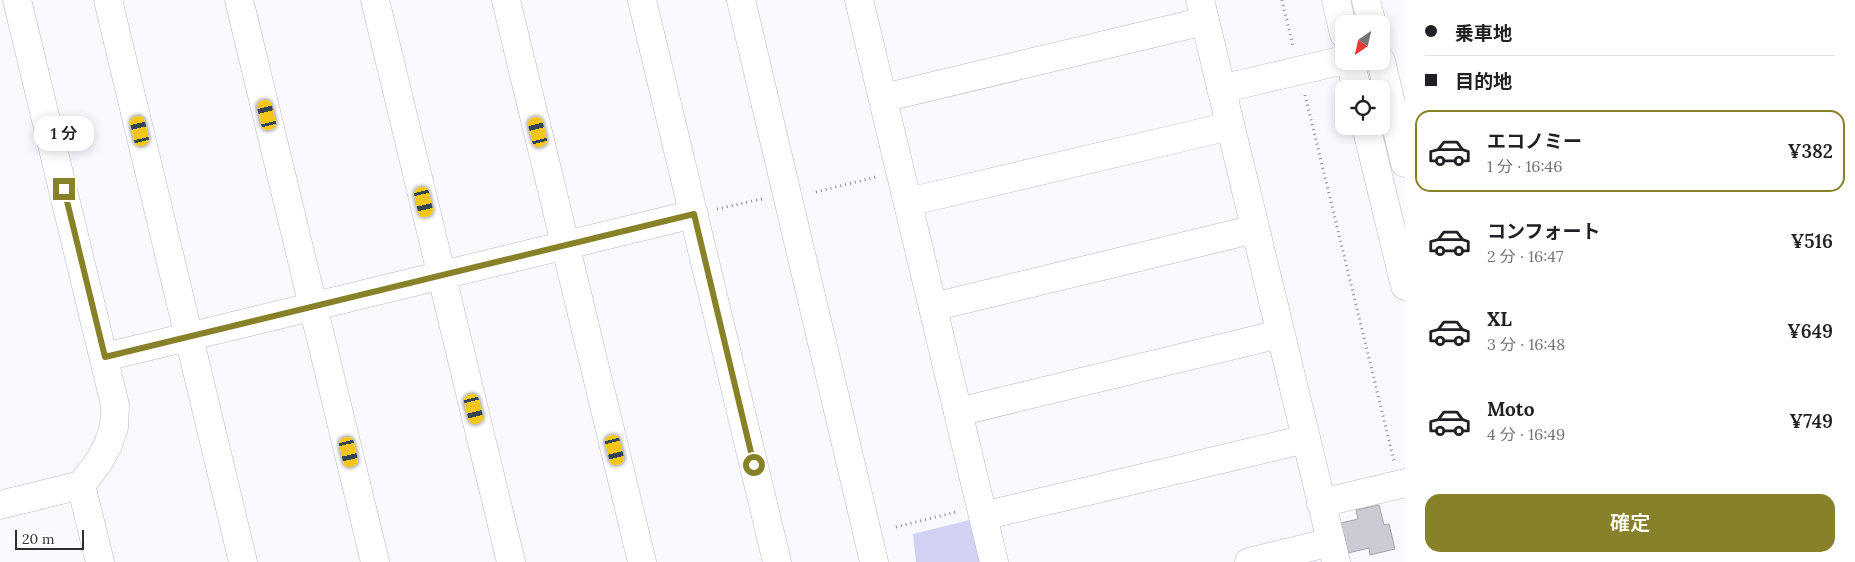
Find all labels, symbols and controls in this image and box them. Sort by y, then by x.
north arrow [1335,15,1390,70]
map controls [1335,15,1390,135]
text: 乗車地 [1455,21,1512,45]
text: 目的地 [1455,69,1512,93]
button: locate [1335,80,1390,135]
car [256,99,277,131]
car [129,115,150,147]
callout: 1 分 [34,116,94,152]
car [527,116,548,148]
text: 1 分 [51,123,77,143]
icon: car [1427,129,1472,174]
text: エコノミー [1487,129,1582,153]
text: ¥382 [1788,139,1833,163]
text: 1 分 · 16:46 [1487,156,1562,176]
route end [53,178,75,200]
car [413,186,434,218]
icon: car [1427,219,1472,264]
text: コンフォート [1487,219,1600,243]
text: ¥516 [1791,229,1833,253]
text: 2 分 · 16:47 [1487,246,1563,266]
text: XL [1487,307,1512,331]
icon: car [1427,309,1472,354]
text: ¥649 [1787,319,1833,343]
text: 3 分 · 16:48 [1487,334,1565,354]
car [463,393,484,425]
text: Moto [1487,397,1534,421]
icon: car [1427,399,1472,444]
text: ¥749 [1790,409,1833,433]
text: 4 分 · 16:49 [1487,424,1565,444]
car [604,434,625,466]
car [338,436,359,468]
route start [743,454,765,476]
button: 確定 [1425,494,1835,552]
scale bar [15,527,84,550]
text: 20 m [22,530,54,548]

